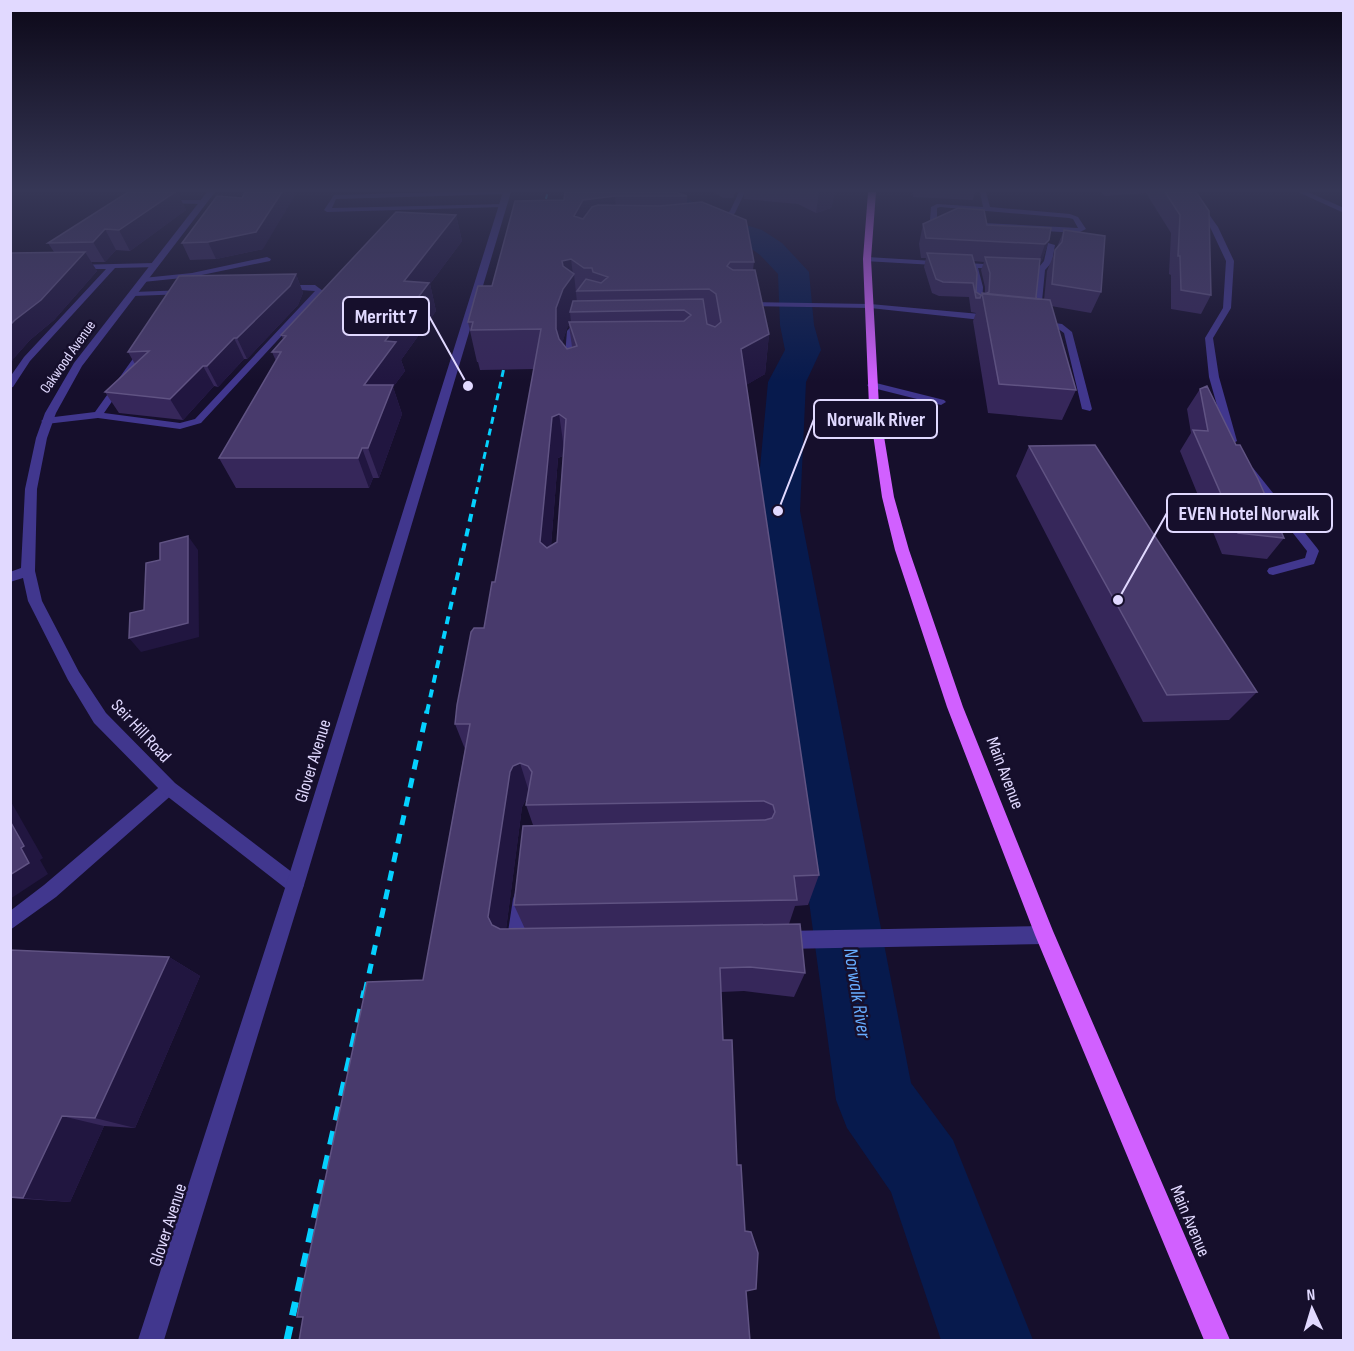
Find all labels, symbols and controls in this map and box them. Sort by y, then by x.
callout: Merritt 7 [343,297,429,335]
text: Merritt 7 [355,305,418,329]
street label: Oakwood Avenue [36,317,100,397]
callout: Norwalk River [814,400,937,438]
text: Norwalk River [827,408,925,432]
callout: EVEN Hotel Norwalk [1167,494,1332,532]
text: EVEN Hotel Norwalk [1179,502,1320,526]
street label: Seir Hill Road [107,695,175,767]
street label: Glover Avenue [290,717,336,805]
street label: Main Avenue [982,734,1028,812]
water label: Norwalk River [838,946,876,1041]
street label: Glover Avenue [145,1181,191,1269]
street label: Main Avenue [1166,1182,1214,1260]
north arrow [1282,1279,1342,1339]
text: N [1306,1286,1316,1305]

